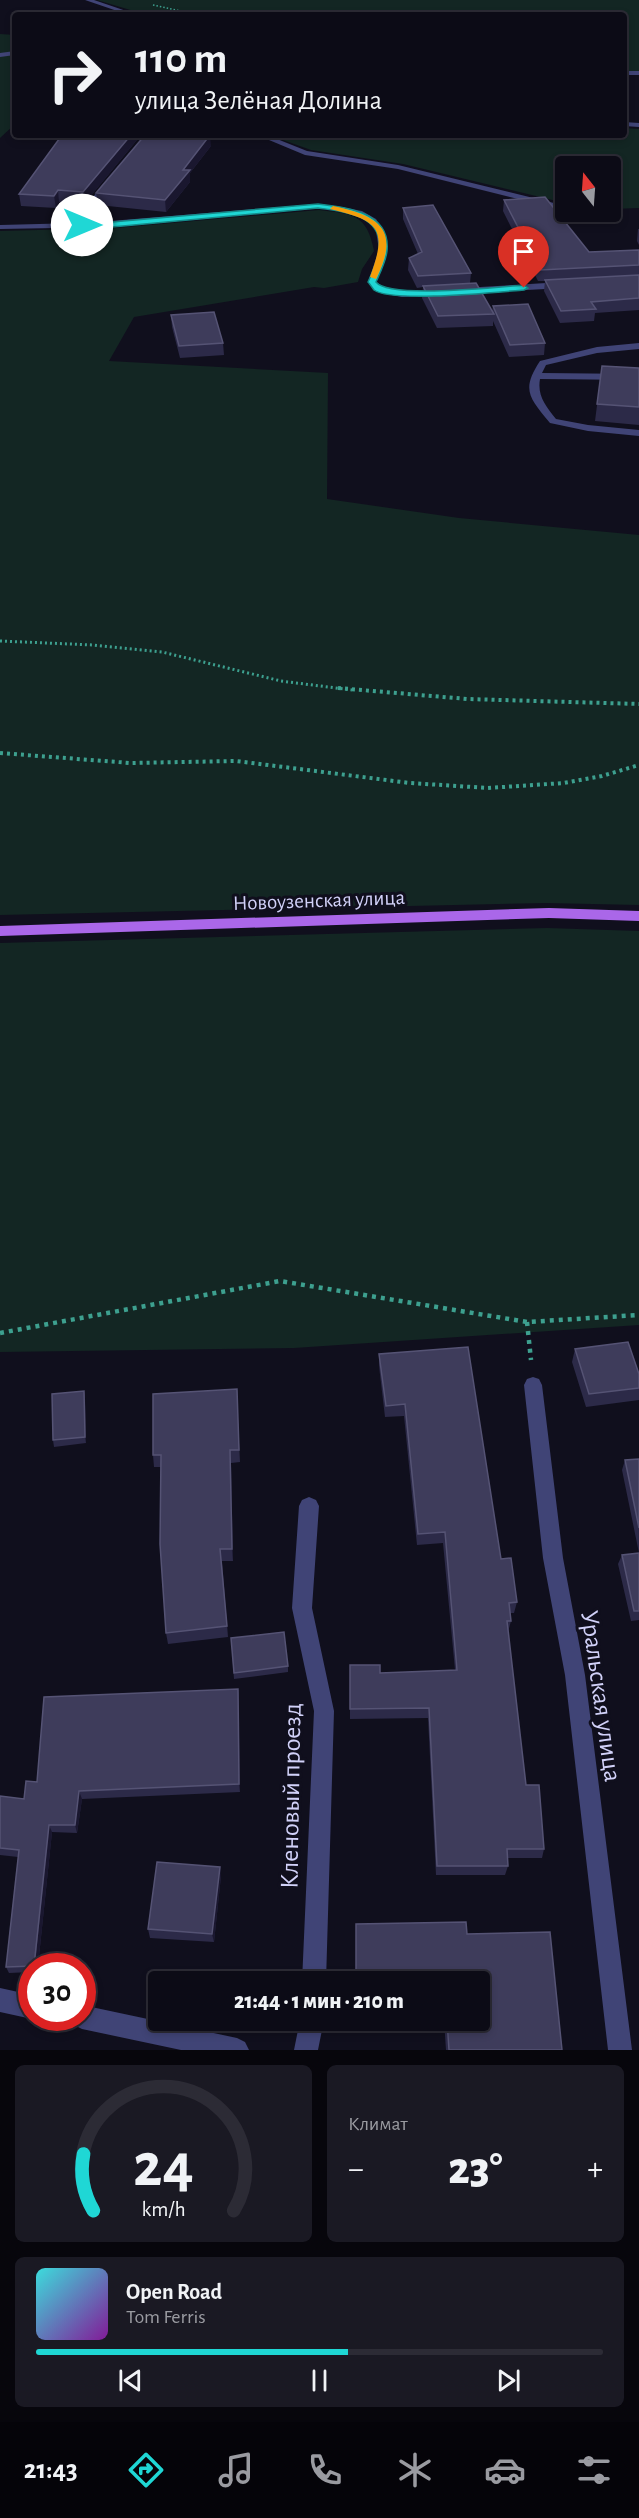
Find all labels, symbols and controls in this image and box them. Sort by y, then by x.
icon: right [36,36,114,114]
text: 110 m [135,38,227,80]
text: улица Зелёная Долина [135,87,382,114]
north arrow [555,156,621,222]
map controls [555,156,621,222]
position arrow [50,193,114,257]
pin [498,226,549,288]
icon: arrive [507,235,540,268]
street label: Новоузенская улица [233,887,406,914]
street label: Уральская улица [576,1609,626,1784]
street label: Кленовый проезд [276,1703,306,1889]
speed limit sign: 30 [18,1953,96,2031]
text: 21:44 · 1 мин · 210 m [234,1990,404,2012]
text: Климат [348,2114,408,2134]
text: 24 [133,2135,194,2197]
text: 23° [448,2147,503,2192]
text: − [348,2153,364,2186]
text: + [587,2153,603,2186]
text: km/h [141,2199,186,2220]
text: Open Road [126,2281,222,2303]
text: Tom Ferris [126,2307,206,2327]
icon: previous [114,2364,147,2397]
icon: pause [303,2364,336,2397]
icon: next [492,2364,525,2397]
icon: directions [125,2449,167,2491]
icon: music [215,2449,257,2491]
icon: phone [304,2449,346,2491]
icon: climate [394,2449,436,2491]
icon: car [484,2449,526,2491]
icon: filters [573,2449,615,2491]
text: 21:43 [24,2456,78,2483]

